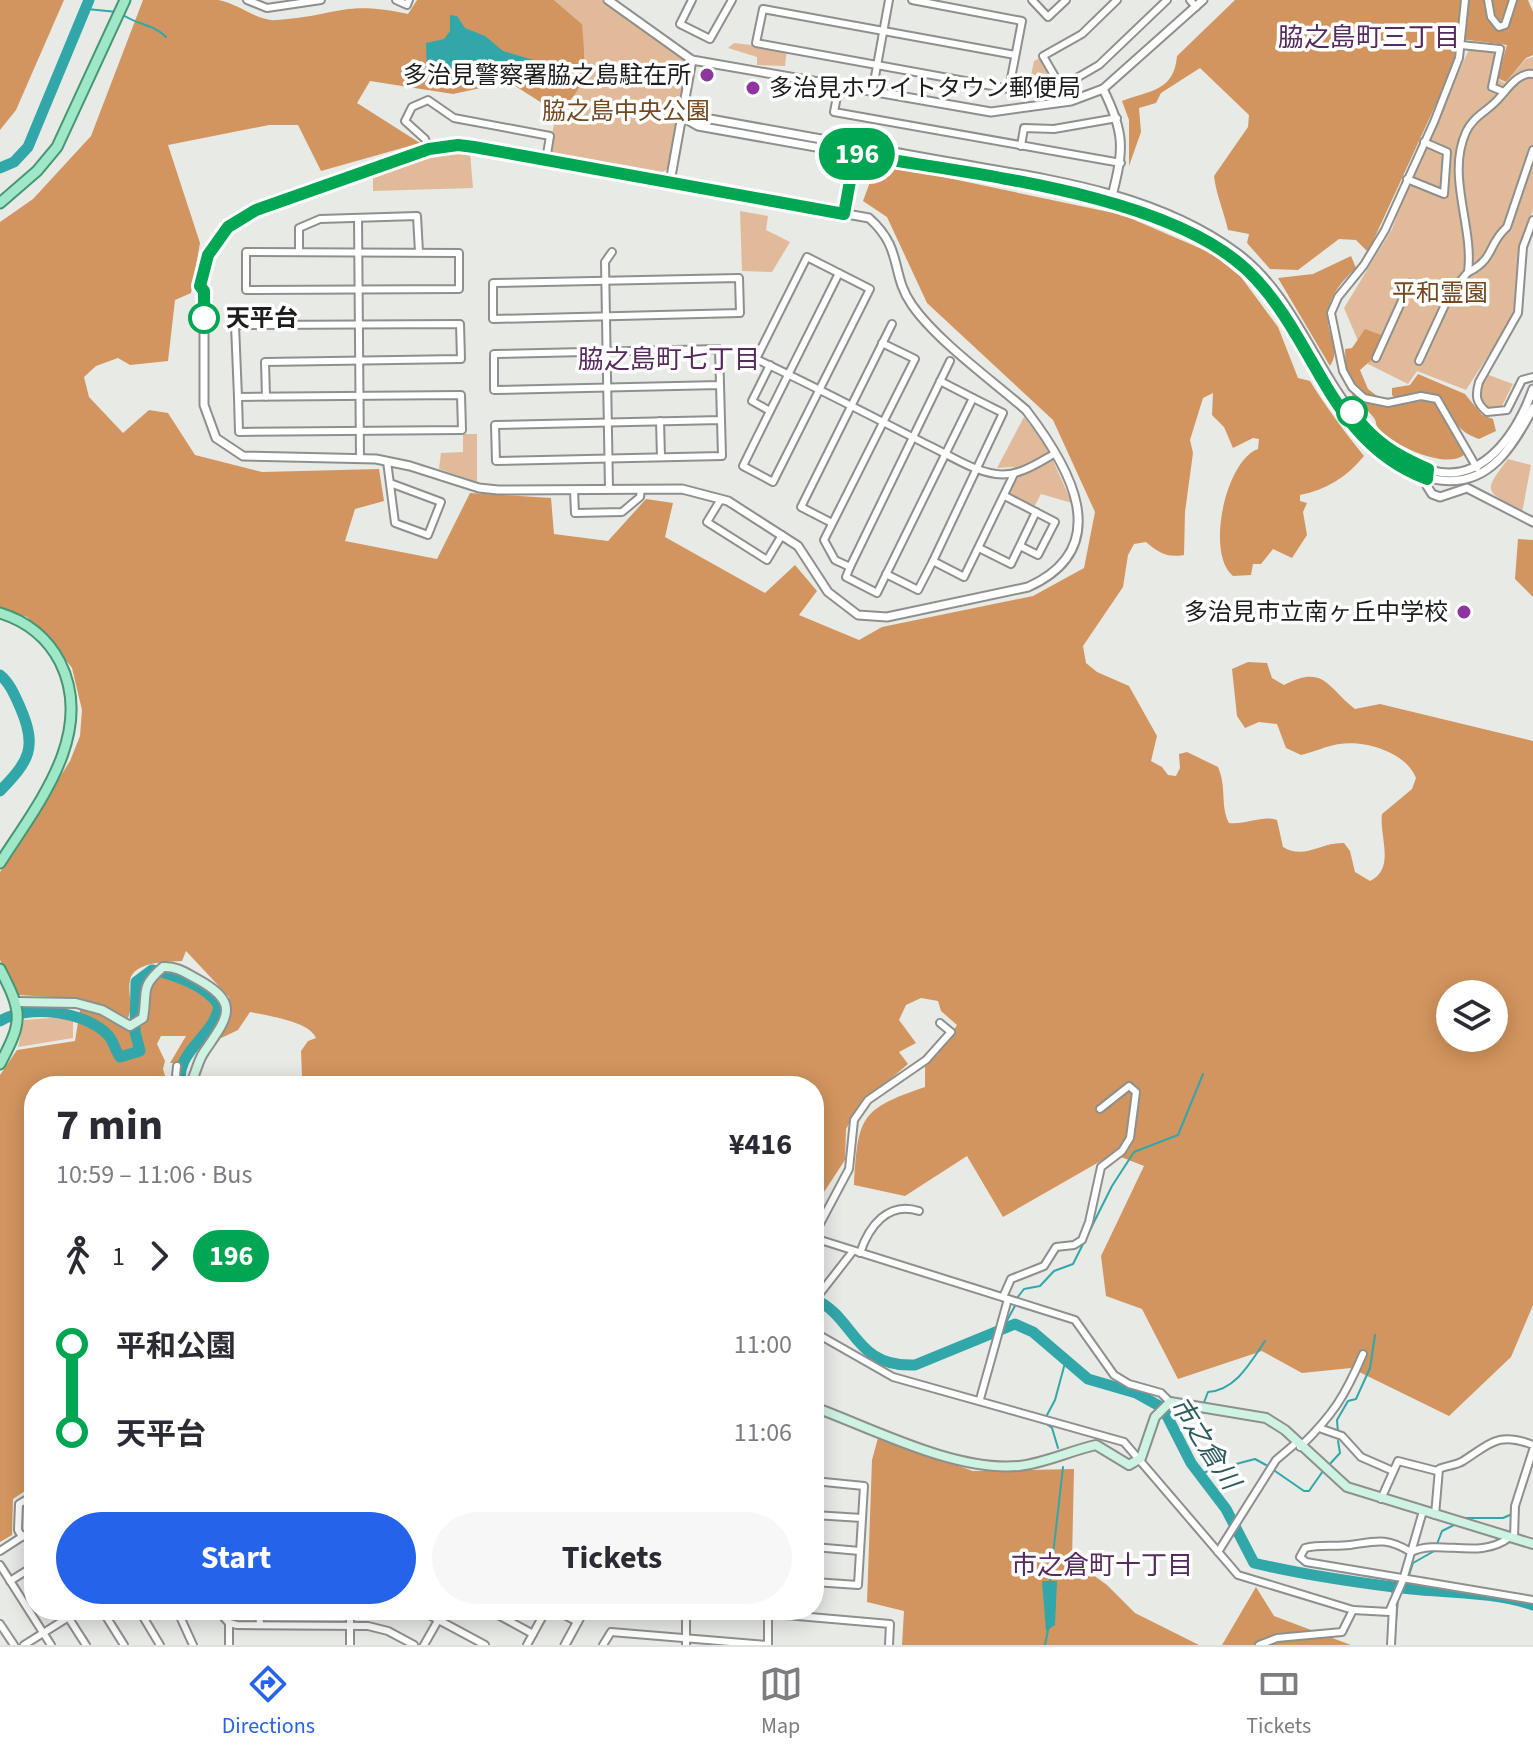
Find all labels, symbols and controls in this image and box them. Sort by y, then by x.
district label: 脇之島町三丁目 [1278,19,1460,56]
place label: 多治見警察署脇之島駐在所 [403,58,691,93]
marker: 多治見警察署脇之島駐在所 [698,66,716,84]
place label: 多治見ホワイトタウン郵便局 [769,71,1081,106]
marker: 多治見ホワイトタウン郵便局 [744,79,762,97]
park label: 脇之島中央公園 [542,94,710,129]
line badge: 196 [811,128,903,180]
text: 196 [835,134,879,174]
park label: 平和霊園 [1392,276,1488,311]
place label: 天平台 [226,301,298,336]
marker: 天平台 [189,303,219,333]
district label: 脇之島町七丁目 [578,341,760,378]
unlabelled marker [1337,397,1367,427]
place label: 多治見市立南ヶ丘中学校 [1184,595,1448,630]
marker: 多治見市立南ヶ丘中学校 [1455,603,1473,621]
map controls [1436,980,1508,1052]
button: layers [1436,980,1508,1052]
text: 7 min [56,1094,163,1157]
text: ¥416 [729,1123,792,1166]
text: 10:59 – 11:06 · Bus [56,1156,252,1193]
icon: walk [56,1234,100,1278]
icon: forward [137,1234,181,1278]
text: 196 [209,1236,253,1276]
text: 1 [112,1238,125,1275]
text: 平和公園 [116,1325,236,1368]
text: 11:00 [734,1326,792,1363]
water label: 市之倉川 [1161,1389,1250,1499]
text: 天平台 [116,1413,206,1456]
text: 11:06 [734,1414,792,1451]
button: Start [56,1512,416,1604]
button: Tickets [432,1512,792,1604]
district label: 市之倉町十丁目 [1011,1547,1193,1584]
tab: Directions [222,1662,315,1742]
tab: Map [759,1662,803,1742]
tab: Tickets [1246,1662,1311,1742]

